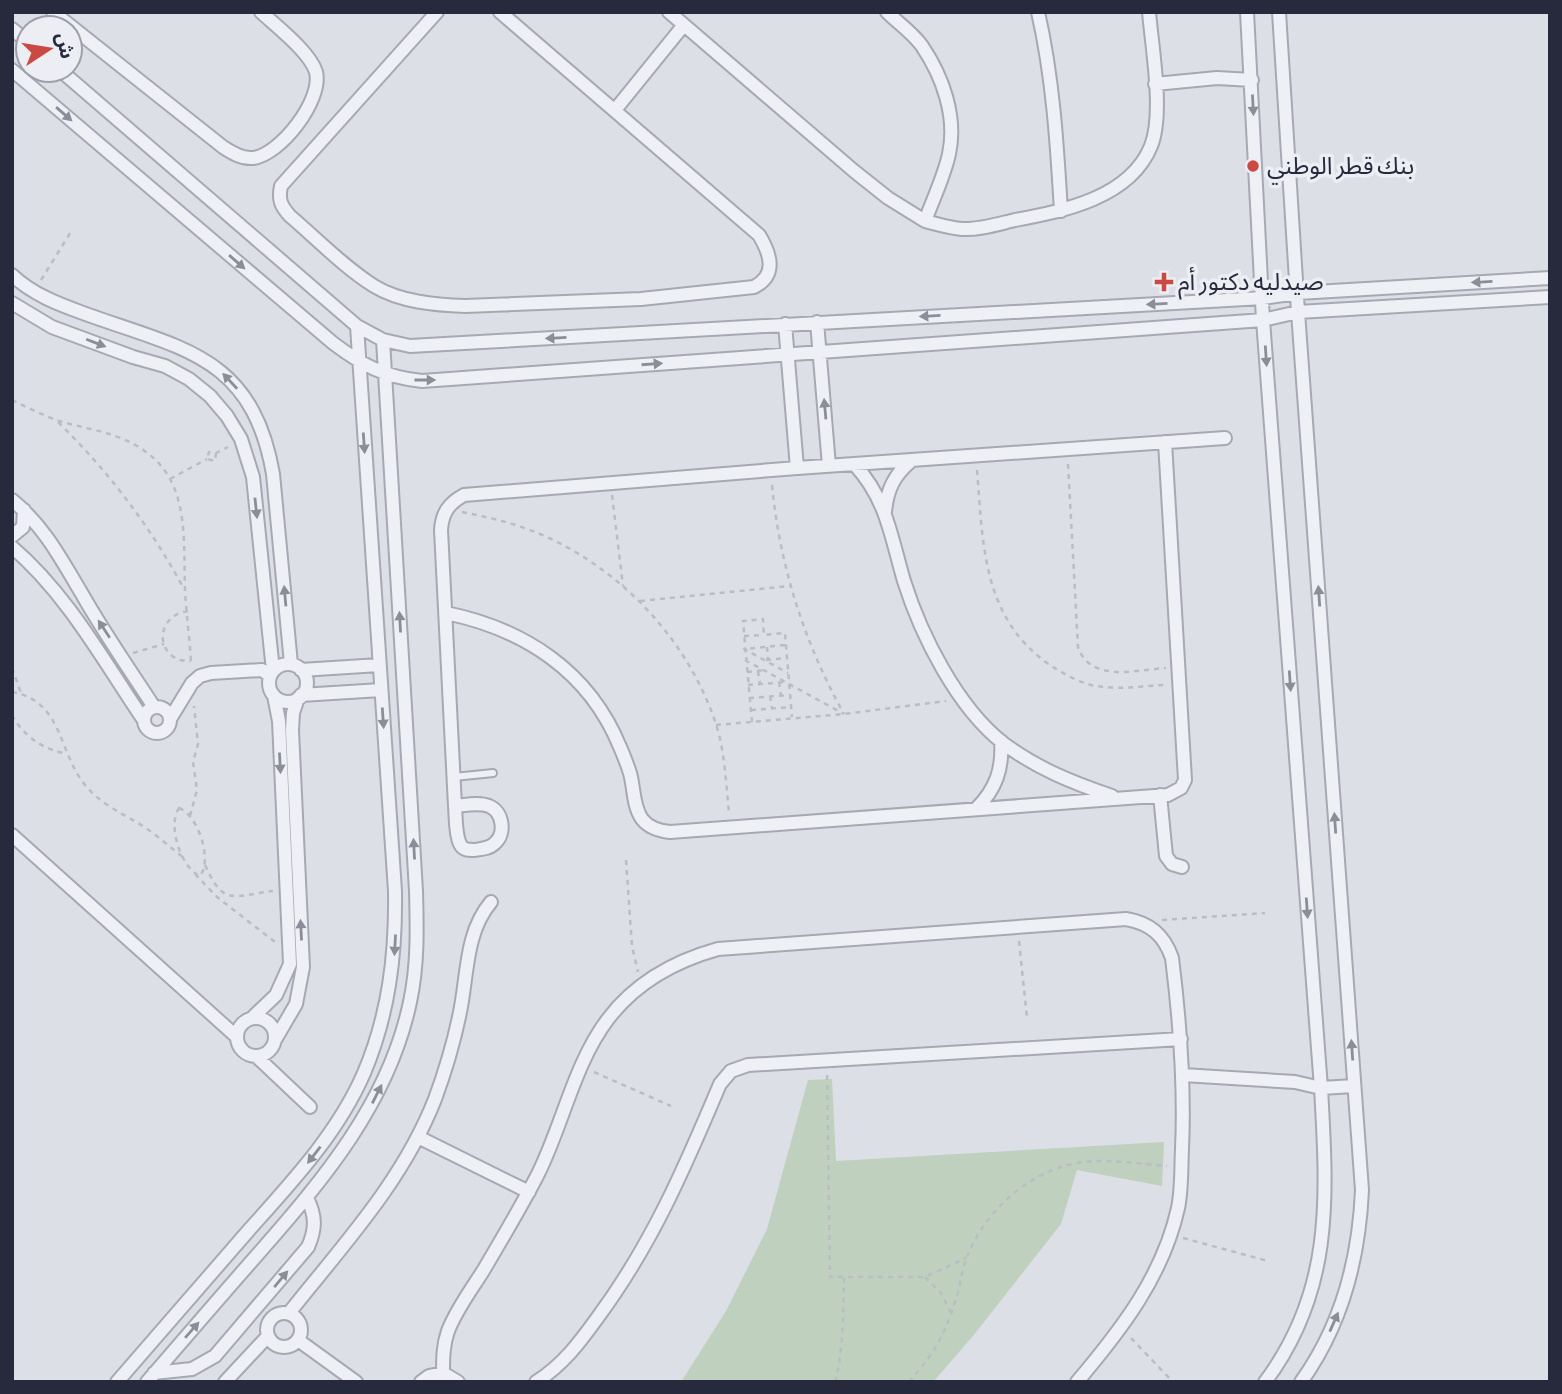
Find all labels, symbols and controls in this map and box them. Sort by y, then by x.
north arrow [14,14,84,84]
text: ش [50,31,78,61]
one-way arrow [1248,94,1259,116]
one-way arrow [55,106,73,122]
place label: بنك قطر الوطني [1267,152,1414,185]
marker: بنك قطر الوطني [1245,158,1261,174]
one-way arrow [228,254,246,270]
place label: صيدليه دكتور أم [1178,266,1324,300]
marker: صيدليه دكتور أم [1156,274,1172,290]
one-way arrow [1470,277,1492,288]
one-way arrow [1146,299,1168,310]
one-way arrow [919,311,941,322]
one-way arrow [545,333,567,344]
one-way arrow [85,338,106,349]
one-way arrow [1261,346,1272,368]
one-way arrow [641,358,663,369]
one-way arrow [222,372,238,390]
one-way arrow [414,374,436,385]
one-way arrow [819,398,830,420]
one-way arrow [359,432,370,454]
one-way arrow [251,498,262,520]
one-way arrow [279,585,290,607]
one-way arrow [1313,585,1324,607]
one-way arrow [394,611,405,633]
one-way arrow [97,620,111,638]
one-way arrow [1285,670,1296,692]
one-way arrow [378,708,389,730]
one-way arrow [275,753,286,775]
one-way arrow [1329,812,1340,834]
one-way arrow [408,838,419,860]
one-way arrow [1302,897,1313,919]
one-way arrow [296,918,307,940]
one-way arrow [389,935,400,957]
one-way arrow [1346,1039,1357,1061]
one-way arrow [371,1084,382,1104]
one-way arrow [307,1145,322,1163]
one-way arrow [273,1270,289,1288]
one-way arrow [1329,1312,1340,1333]
one-way arrow [184,1322,199,1339]

